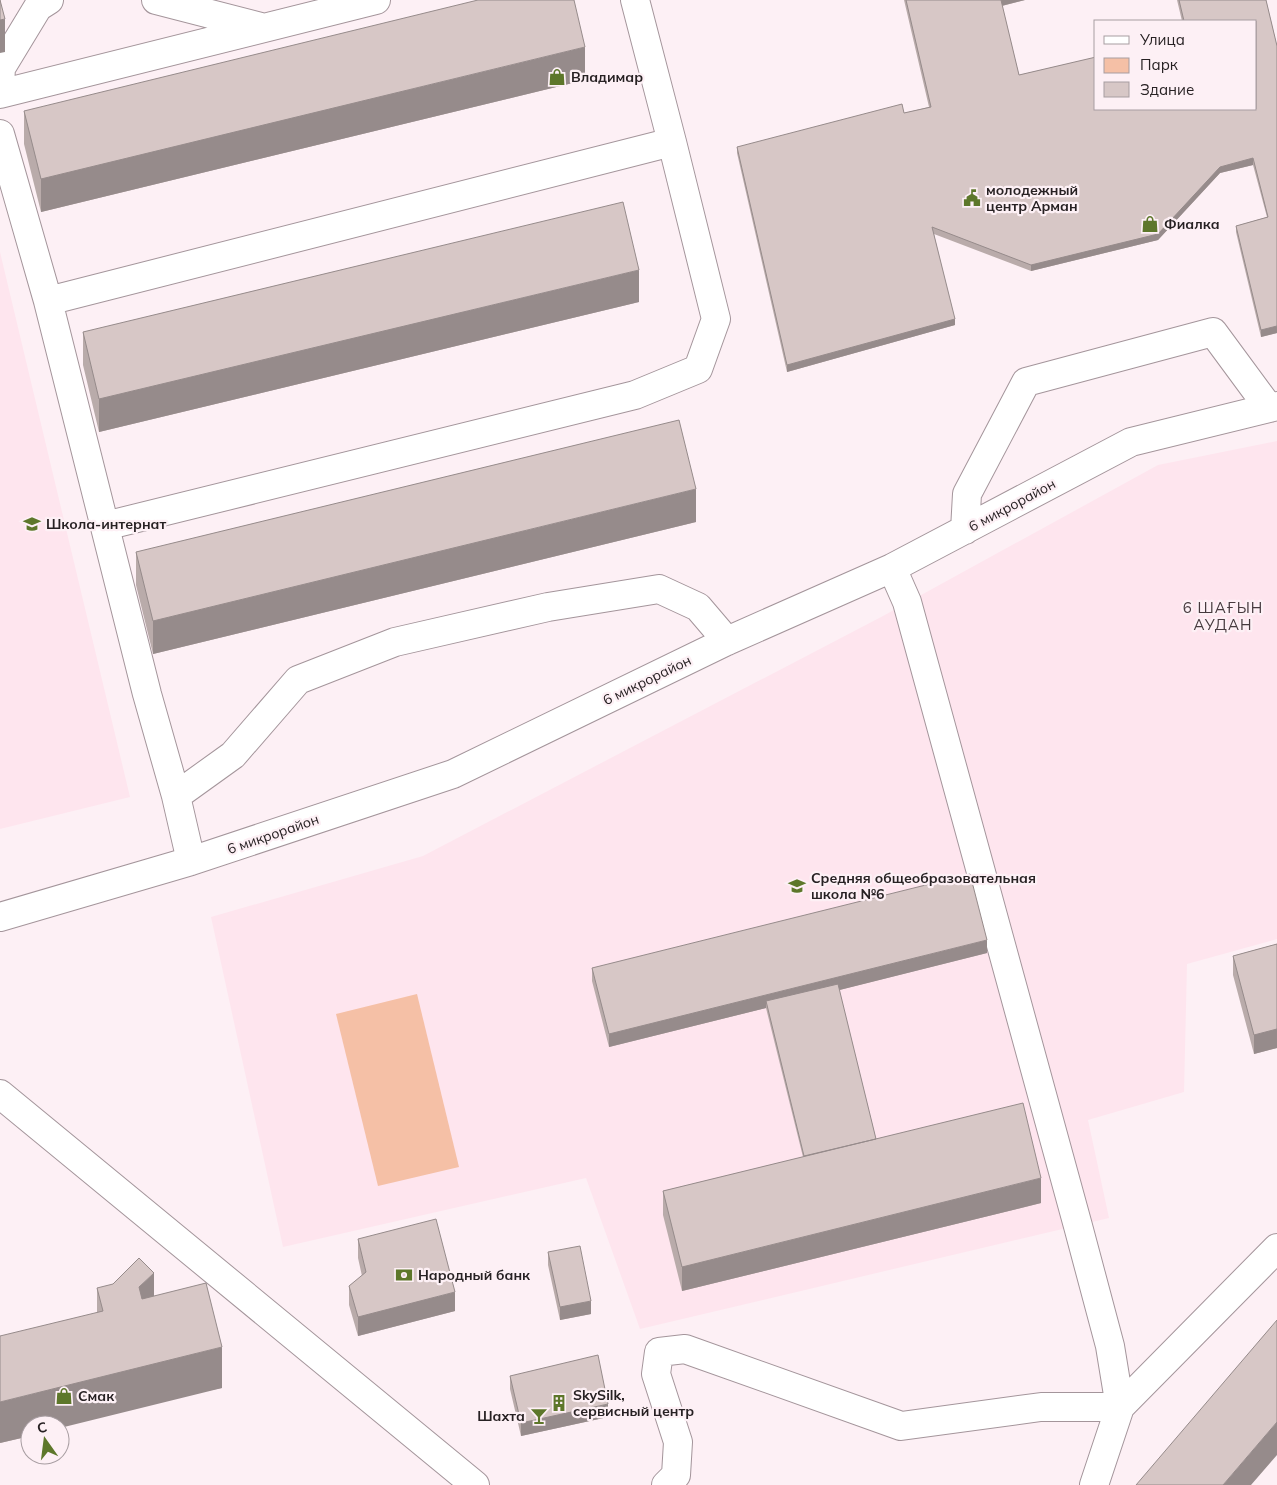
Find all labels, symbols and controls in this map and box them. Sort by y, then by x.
legend [1094,20,1257,110]
text: Улица [1139,30,1185,49]
text: Парк [1140,55,1179,74]
shop icon: Владимар [547,67,567,87]
place label: Владимар [571,68,643,86]
text: Здание [1140,80,1194,99]
place label: молодежный центр Арман [986,181,1078,215]
public building icon: молодежный центр Арман [962,188,982,208]
shop icon: Фиалка [1140,214,1160,234]
place label: Фиалка [1164,215,1220,233]
street label: 6 микрорайон [965,475,1059,535]
school or university icon: Школа-интернат [22,514,42,534]
place label: Школа-интернат [46,515,166,533]
district label: 6 ШАҒЫН АУДАН [1183,598,1263,634]
street label: 6 микрорайон [600,651,694,709]
street label: 6 микрорайон [225,810,321,858]
place label: Средняя общеобразовательная школа №6 [811,869,1036,903]
school or university icon: Средняя общеобразовательная школа №6 [787,876,807,896]
bank icon: Народный банк [394,1265,414,1285]
place label: Народный банк [418,1266,531,1284]
shop icon: Смак [54,1386,74,1406]
place label: SkySilk, сервисный центр [573,1386,694,1420]
place label: Смак [78,1387,115,1405]
building icon: SkySilk, сервисный центр [549,1393,569,1413]
bar icon: Шахта [529,1406,549,1426]
place label: Шахта [477,1407,525,1425]
north arrow [20,1415,70,1465]
text: С [35,1417,49,1437]

